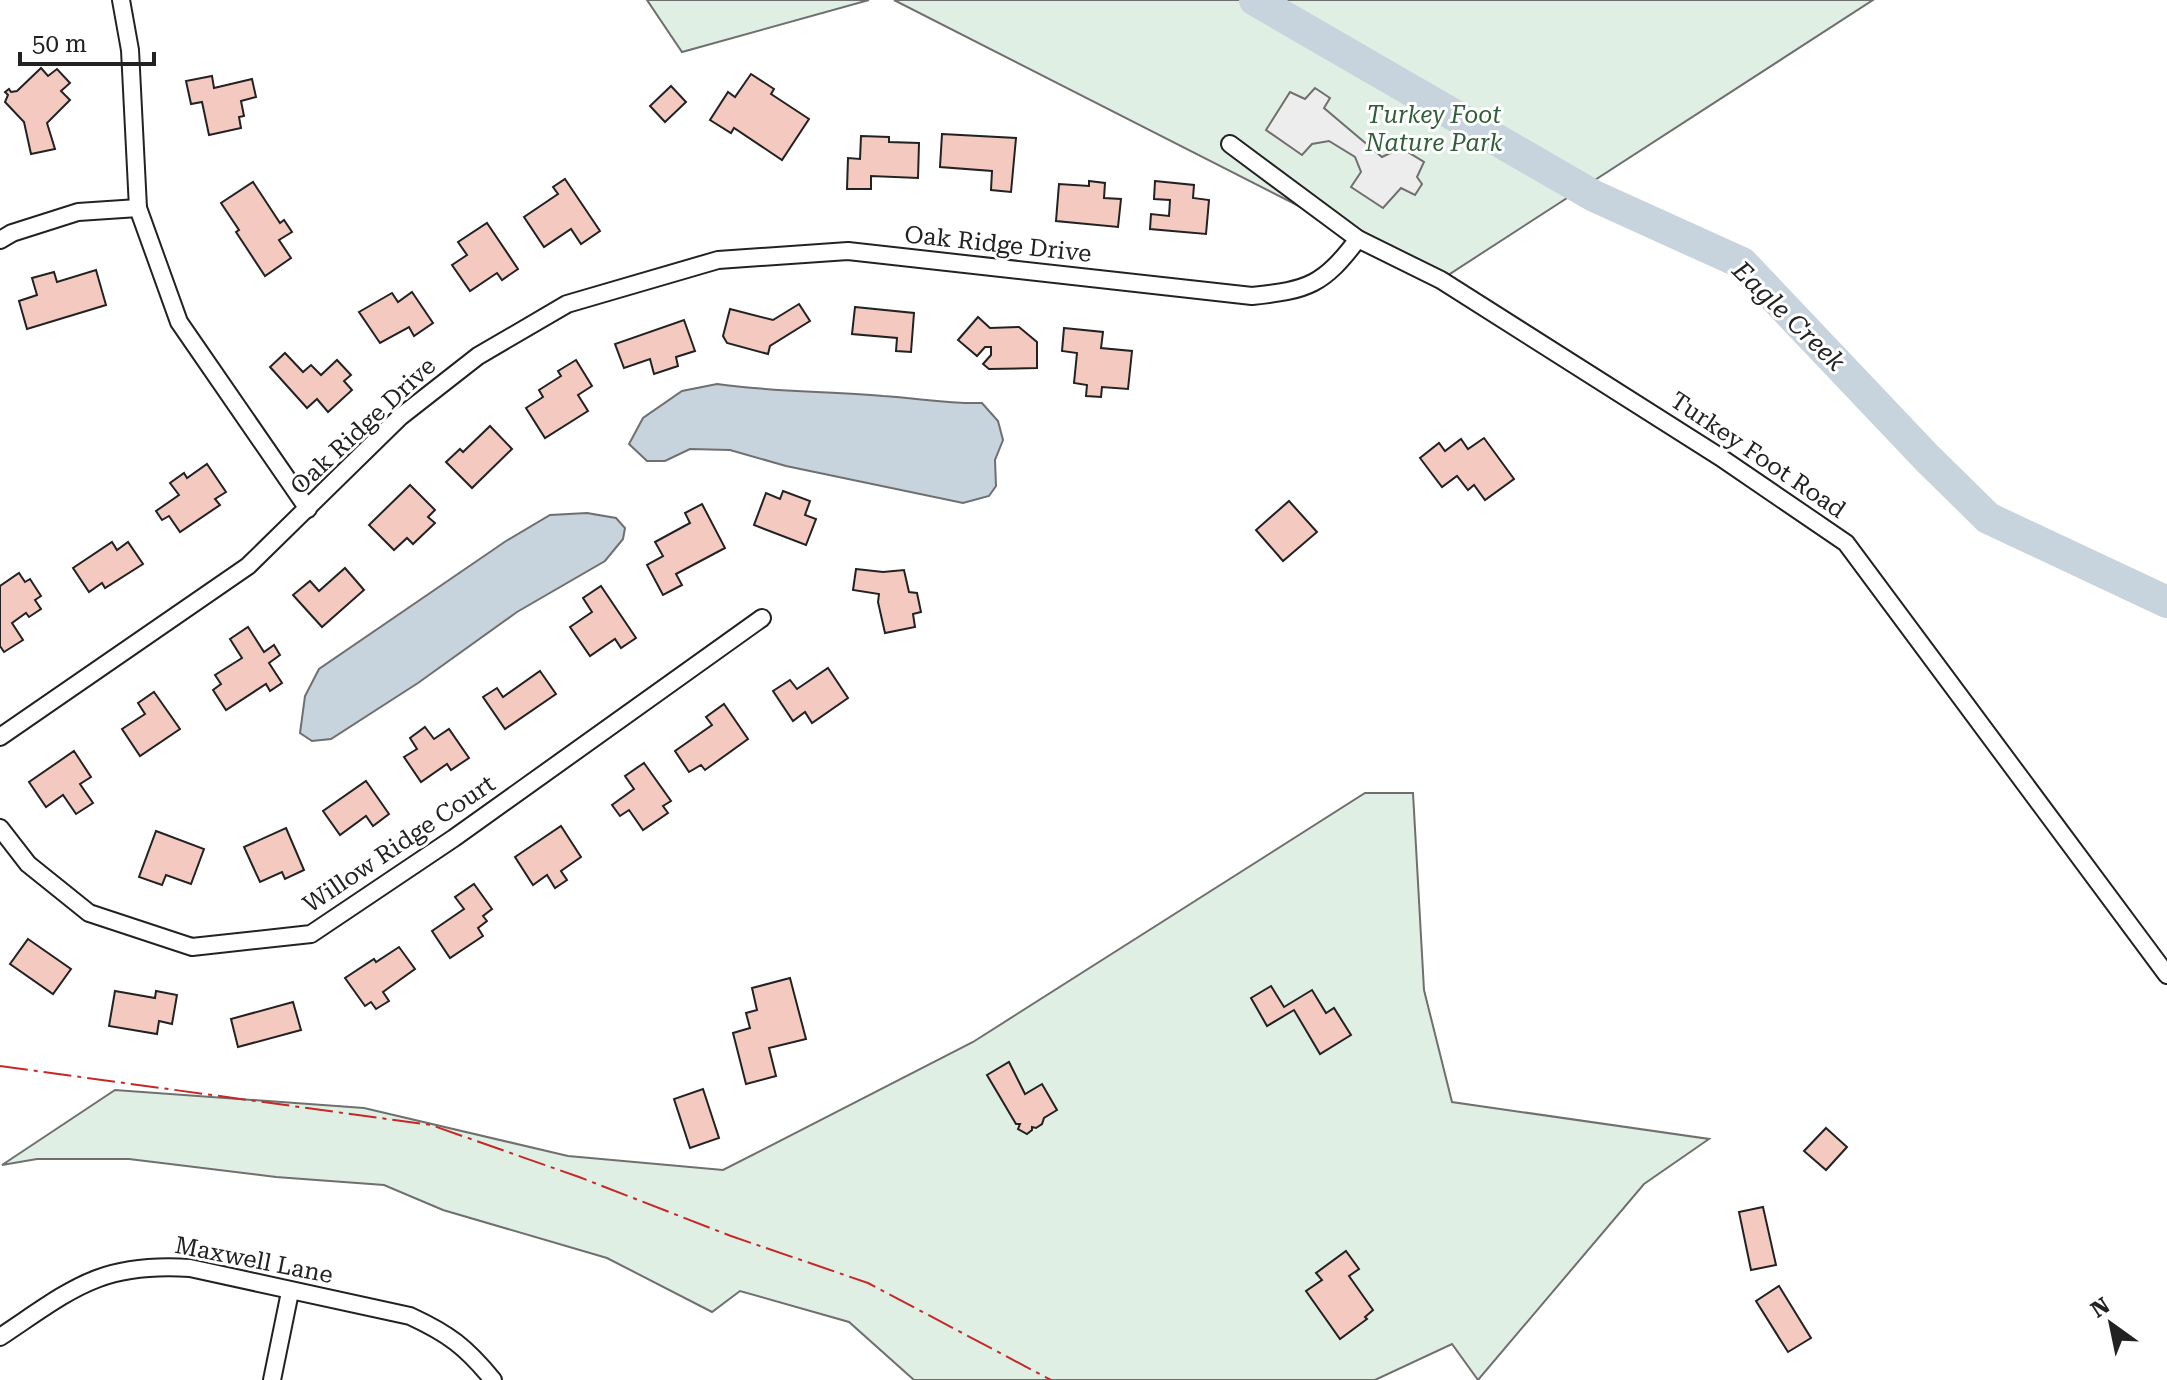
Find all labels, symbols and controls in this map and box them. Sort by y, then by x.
scale bar [20,16,154,66]
text: 50 m [32,30,87,58]
park label: Turkey Foot Nature Park [1365,101,1503,157]
street label: Oak Ridge Drive [903,220,1093,268]
water label: Eagle Creek [1726,254,1852,378]
street label: Oak Ridge Drive [285,352,441,500]
street label: Turkey Foot Road [1665,386,1851,524]
street label: Willow Ridge Court [298,769,500,919]
street label: Maxwell Lane [173,1231,335,1289]
north arrow [2071,1284,2151,1364]
text: N [2086,1293,2114,1323]

